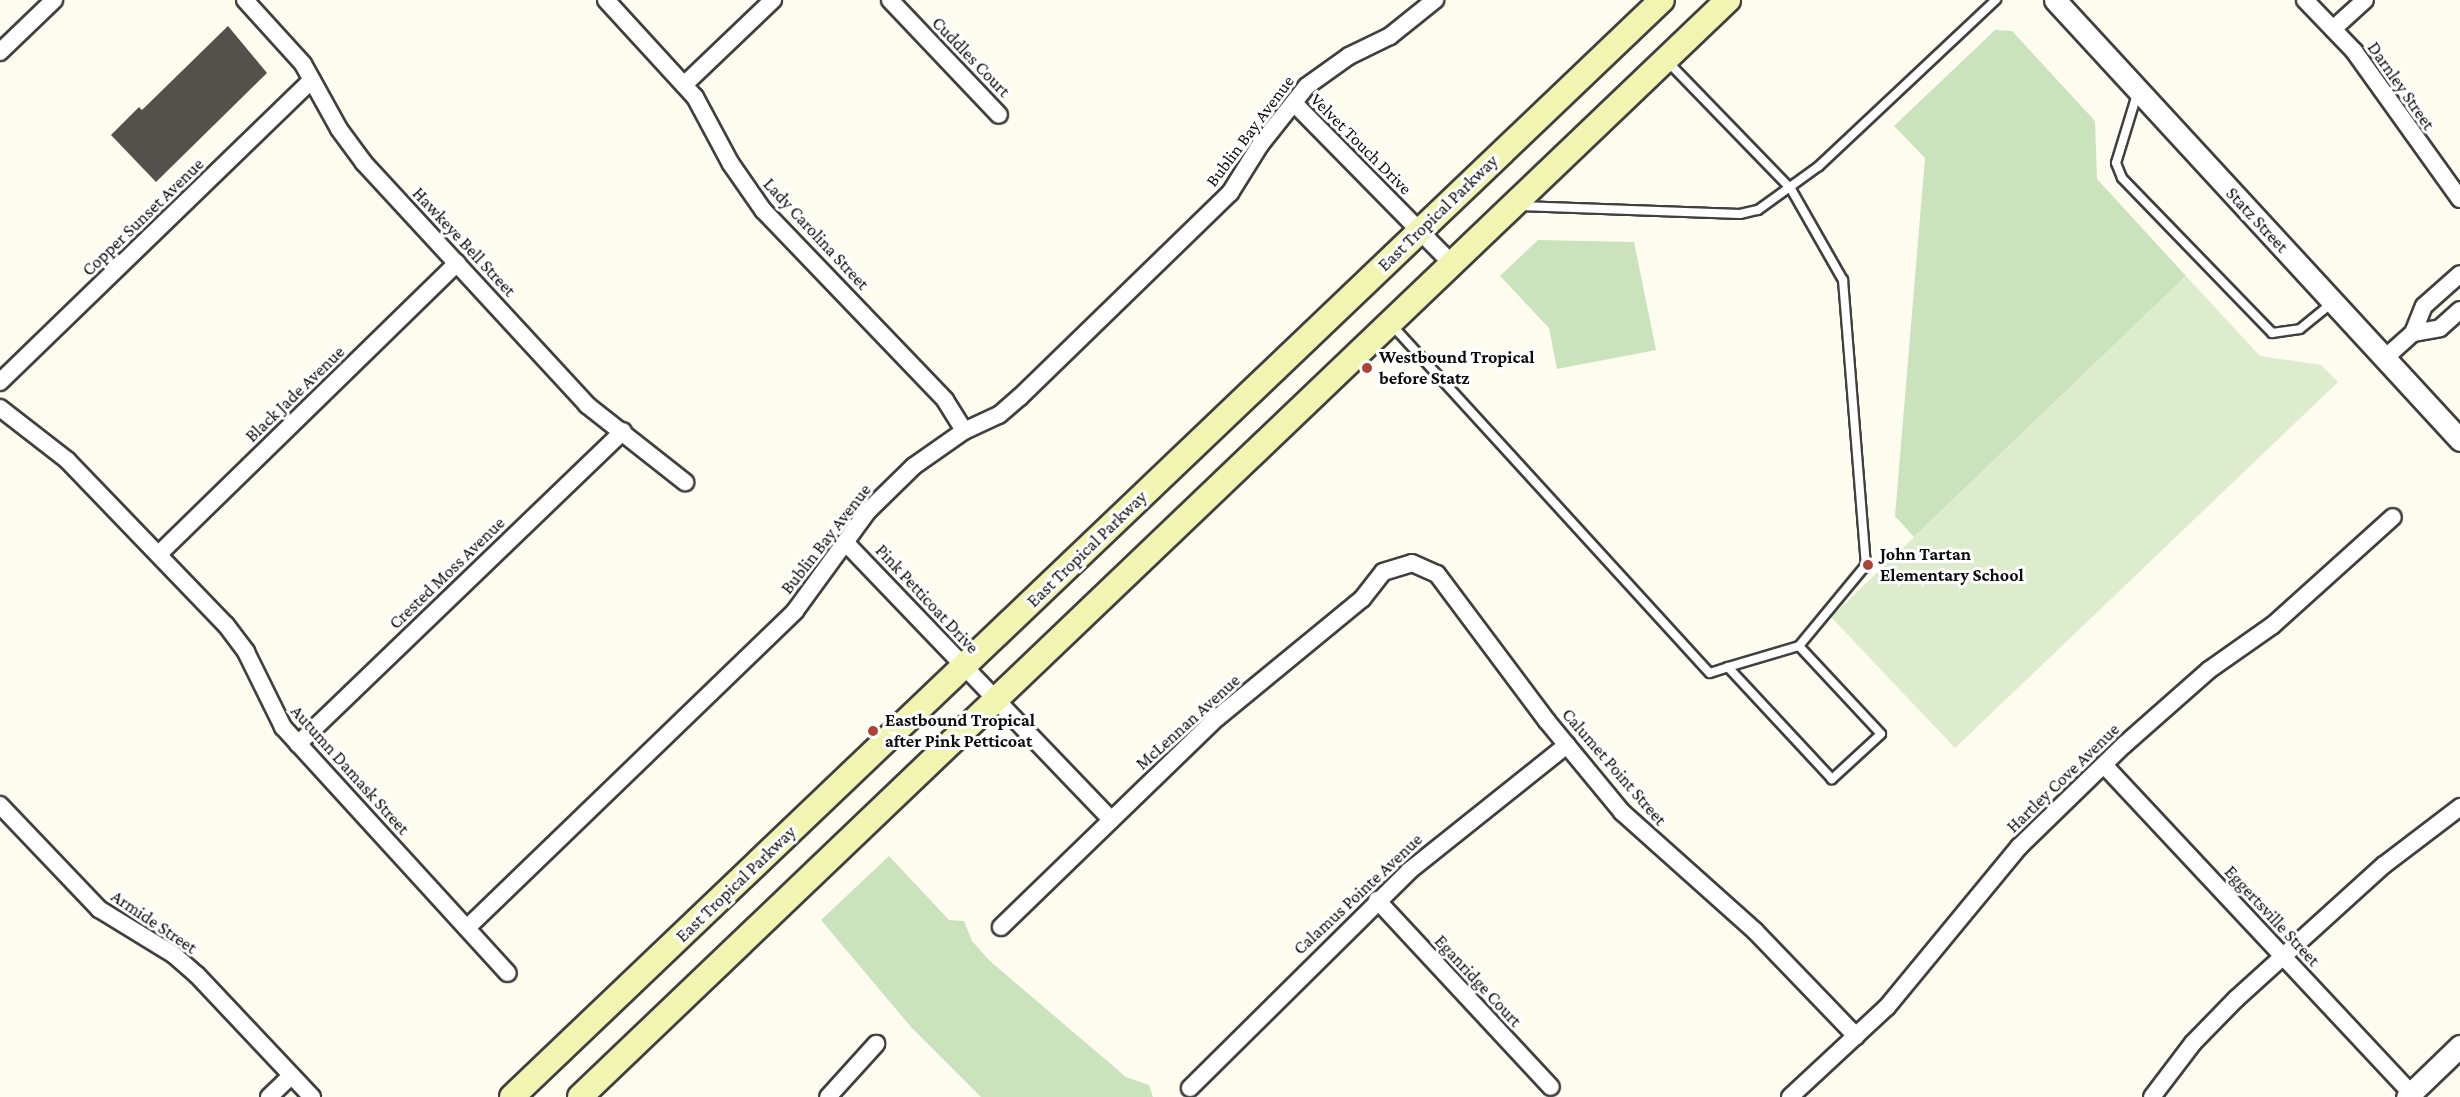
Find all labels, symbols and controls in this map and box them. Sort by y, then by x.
street label: Cuddles Court [927,12,1015,102]
street label: Darnley Street [2363,38,2439,134]
street label: Bublin Bay Avenue [1201,71,1299,191]
street label: Velvet Touch Drive [1306,89,1416,199]
street label: East Tropical Parkway [1373,150,1503,276]
street label: Copper Sunset Avenue [78,153,208,281]
street label: Lady Carolina Street [759,174,873,294]
street label: Hawkeye Bell Street [408,183,520,301]
street label: Statz Street [2221,183,2293,257]
street label: Black Jade Avenue [241,341,349,447]
place label: Westbound Tropical before Statz [1379,347,1535,389]
marker: Westbound Tropical before Statz [1360,361,1374,375]
street label: Bublin Bay Avenue [776,480,876,598]
street label: East Tropical Parkway [1022,486,1152,612]
street label: Crested Moss Avenue [385,512,509,634]
street label: Pink Petticoat Drive [871,540,983,658]
place label: John Tartan Elementary School [1880,544,2024,586]
marker: John Tartan Elementary School [1861,558,1875,572]
street label: McLennan Avenue [1131,669,1245,775]
street label: Autumn Damask Street [286,701,414,839]
street label: Calumet Point Street [1557,704,1671,830]
place label: Eastbound Tropical after Pink Petticoat [885,710,1035,752]
street label: Hartley Cove Avenue [2002,719,2124,837]
marker: Eastbound Tropical after Pink Petticoat [866,724,880,738]
street label: East Tropical Parkway [671,821,801,947]
street label: Calamus Pointe Avenue [1289,829,1427,959]
street label: Eggertsville Street [2220,861,2324,971]
street label: Armide Street [107,885,201,959]
street label: Eganridge Court [1430,930,1526,1032]

